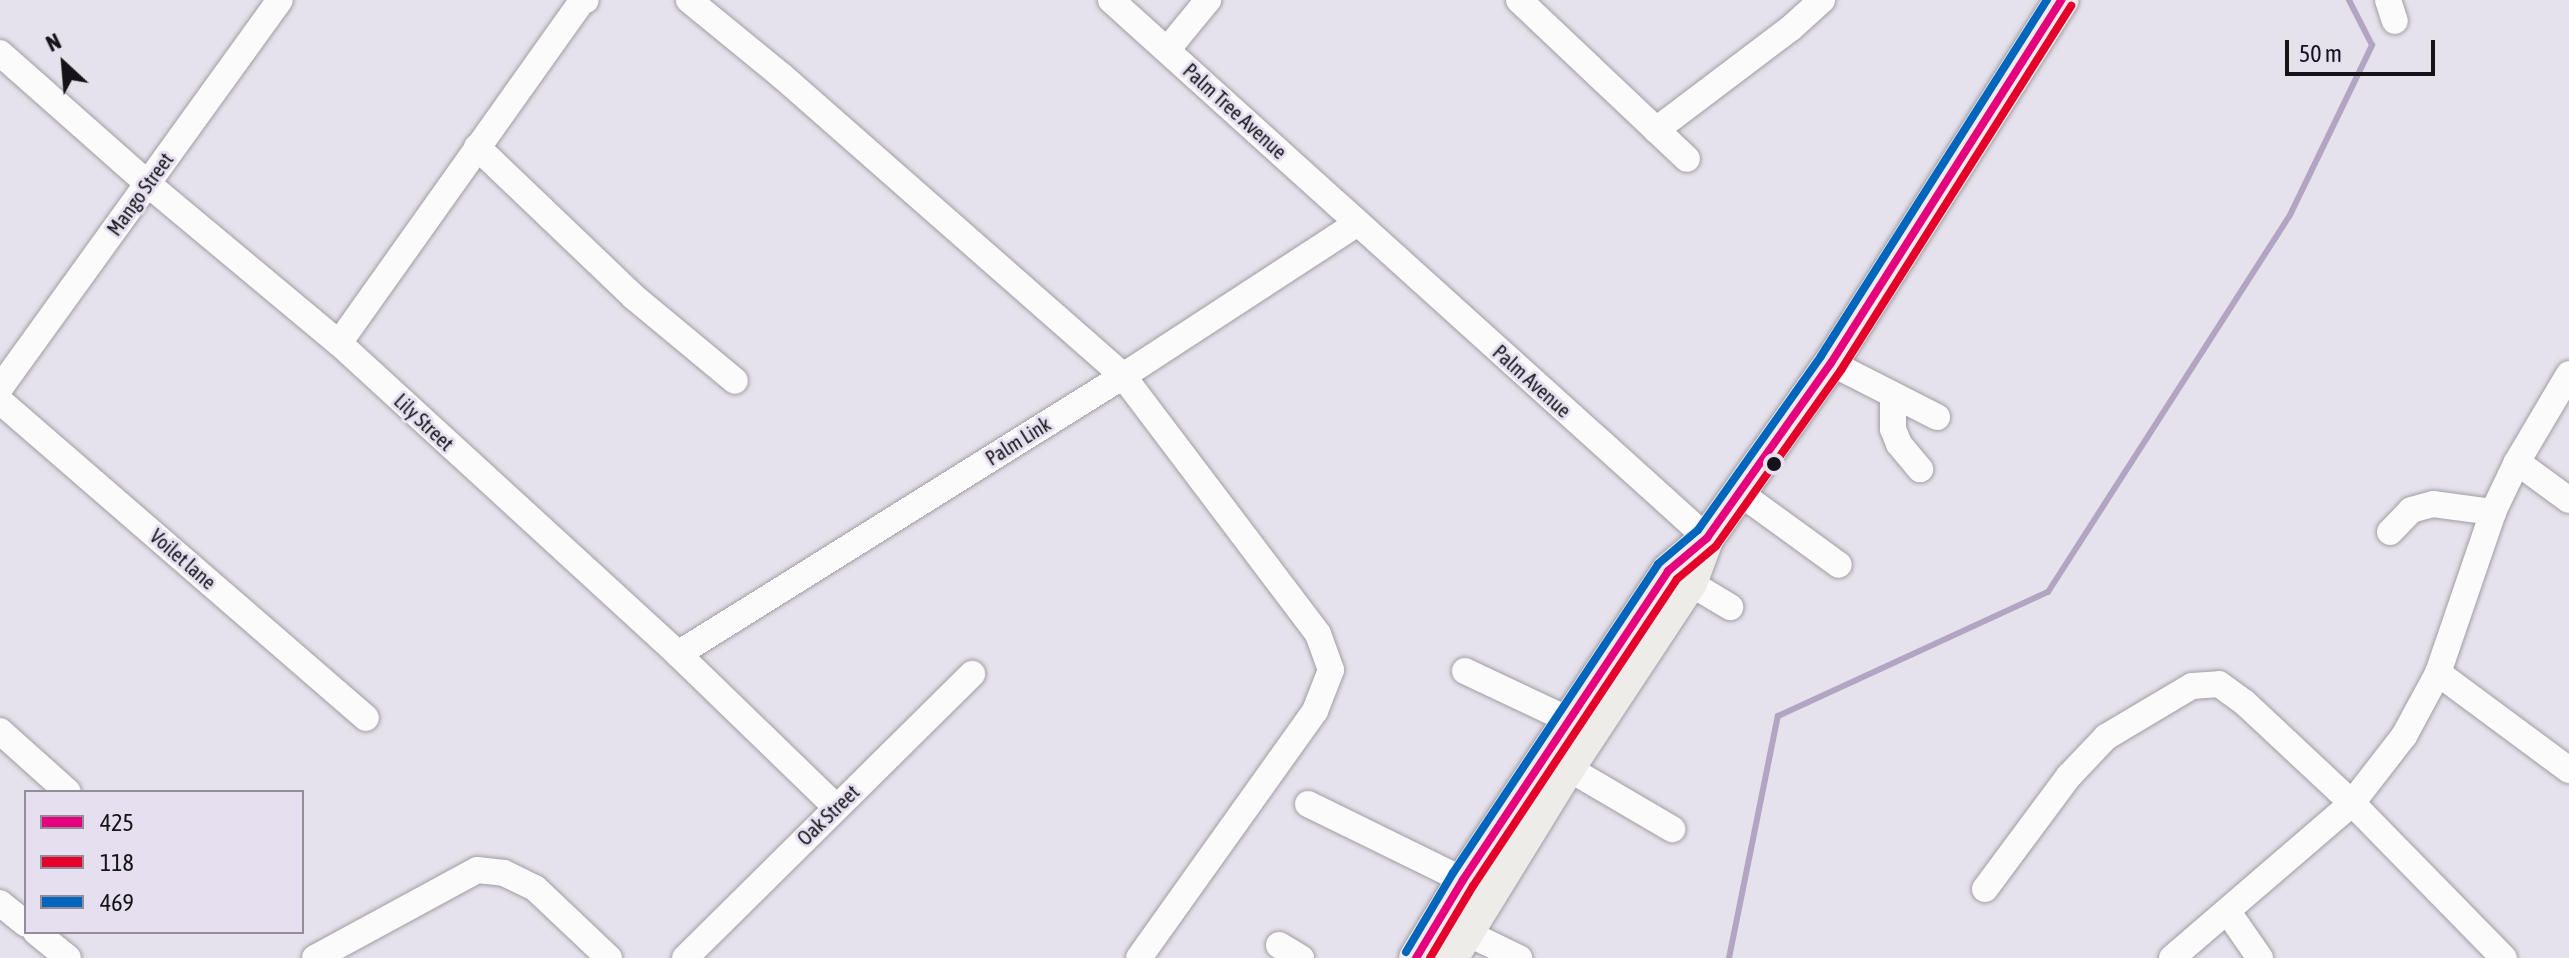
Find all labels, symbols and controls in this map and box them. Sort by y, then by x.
north arrow [24,24,104,104]
scale bar [2289,24,2439,74]
text: N [42,28,65,57]
text: 50 m [2299,40,2342,67]
street label: Palm Tree Avenue [1178,58,1292,164]
street label: Mango Street [102,148,178,240]
street label: Palm Avenue [1488,340,1576,422]
street label: Lily Street [389,389,459,455]
street label: Palm Link [981,412,1055,470]
unlabelled marker [1766,456,1782,472]
street label: Voilet lane [145,524,221,594]
street label: Oak Street [792,780,864,850]
legend [24,790,304,934]
text: 425 [100,809,134,836]
text: 118 [100,849,134,876]
text: 469 [100,889,134,916]

